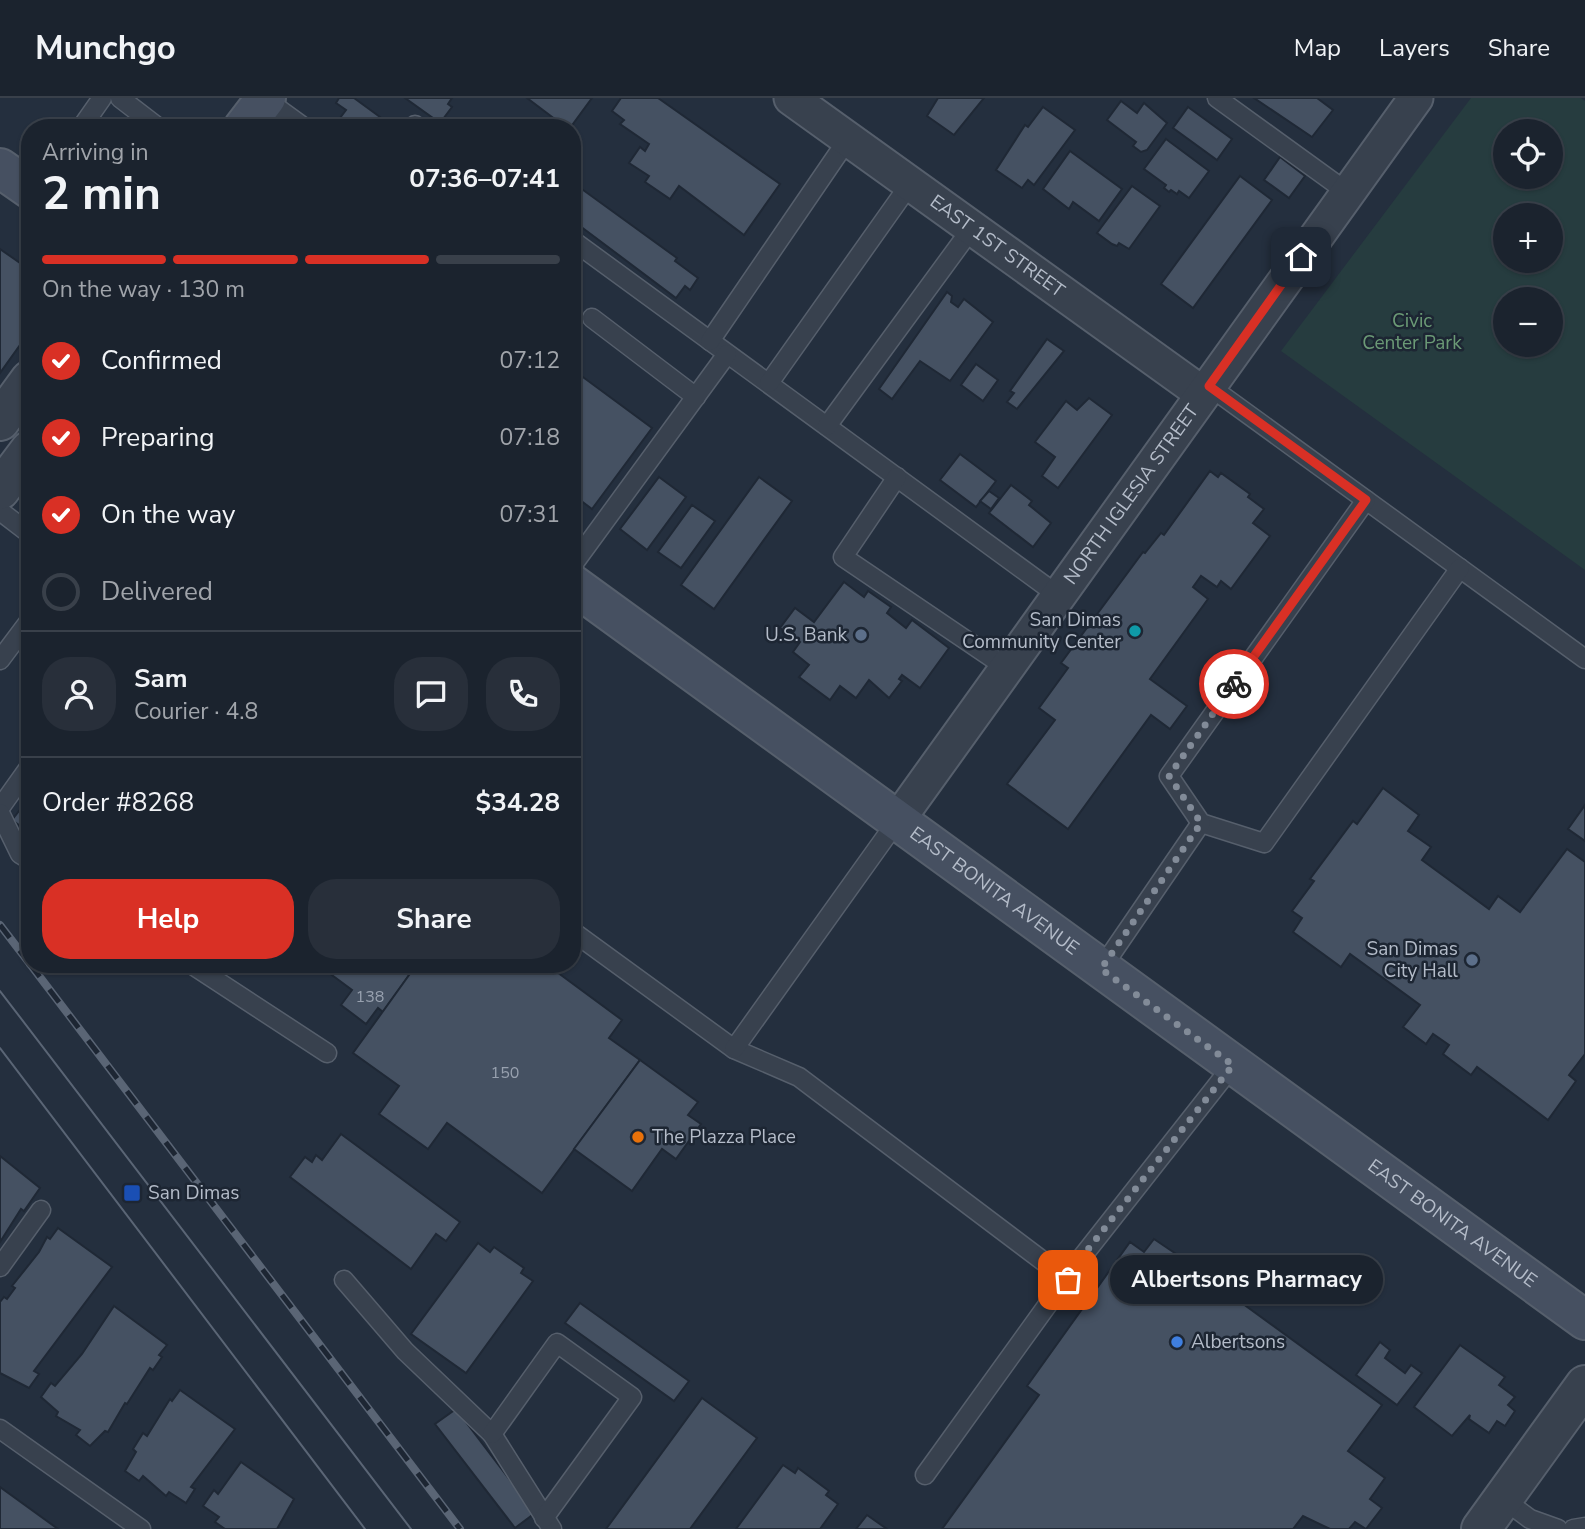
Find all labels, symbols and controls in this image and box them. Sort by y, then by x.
text: Munchgo [35,26,176,71]
text: Map [1294,32,1341,64]
text: Layers [1379,32,1450,64]
text: Share [1488,32,1550,64]
map controls [1493,119,1563,357]
button: locate [1493,119,1563,189]
text: Arriving in [42,137,149,168]
text: 07:36–07:41 [409,161,560,196]
text: 2 min [42,162,161,225]
street label: EAST 1ST STREET [925,189,1070,304]
button: + [1493,203,1563,273]
pin [1271,227,1331,287]
icon: home [1282,238,1320,276]
text: On the way · 130 m [42,274,245,305]
button: − [1493,287,1563,357]
park label: Civic Center Park [1362,308,1462,356]
icon: check [42,342,80,380]
text: Confirmed [101,343,222,378]
text: 07:12 [500,345,560,376]
street label: NORTH IGLESIA STREET [1058,399,1205,590]
icon: check [42,419,80,457]
text: Preparing [101,420,214,455]
text: 07:18 [500,422,560,453]
icon: check [42,496,80,534]
text: On the way [101,497,235,532]
text: 07:31 [500,499,560,530]
text: Delivered [101,574,213,609]
place label: San Dimas Community Center [962,607,1121,655]
place label: U.S. Bank [765,622,847,648]
marker: San Dimas Community Center [1127,623,1143,639]
marker: U.S. Bank [853,627,869,643]
courier [1199,649,1269,719]
button: person [42,657,116,731]
button: chat [394,657,468,731]
button: phone [486,657,560,731]
text: Sam [134,661,187,696]
icon: bike [1215,665,1253,703]
text: Courier · 4.8 [134,696,258,727]
text: Order #8268 [42,785,194,820]
text: $34.28 [476,785,560,820]
street label: EAST BONITA AVENUE [904,821,1084,961]
button: Help [42,879,294,959]
button: Share [308,879,560,959]
place label: San Dimas City Hall [1367,936,1458,984]
marker: San Dimas City Hall [1464,952,1480,968]
house number: 138 [356,986,384,1008]
house number: 150 [491,1062,519,1084]
place label: The Plazza Place [652,1124,796,1150]
marker: The Plazza Place [630,1129,646,1145]
street label: EAST BONITA AVENUE [1362,1153,1542,1294]
place label: San Dimas [148,1180,239,1206]
marker: San Dimas [122,1183,142,1203]
pin [1038,1250,1098,1310]
callout: Albertsons Pharmacy [1110,1256,1383,1304]
icon: bag [1049,1261,1087,1299]
text: Albertsons Pharmacy [1131,1264,1362,1295]
place label: Albertsons [1191,1329,1285,1355]
marker: Albertsons [1169,1334,1185,1350]

